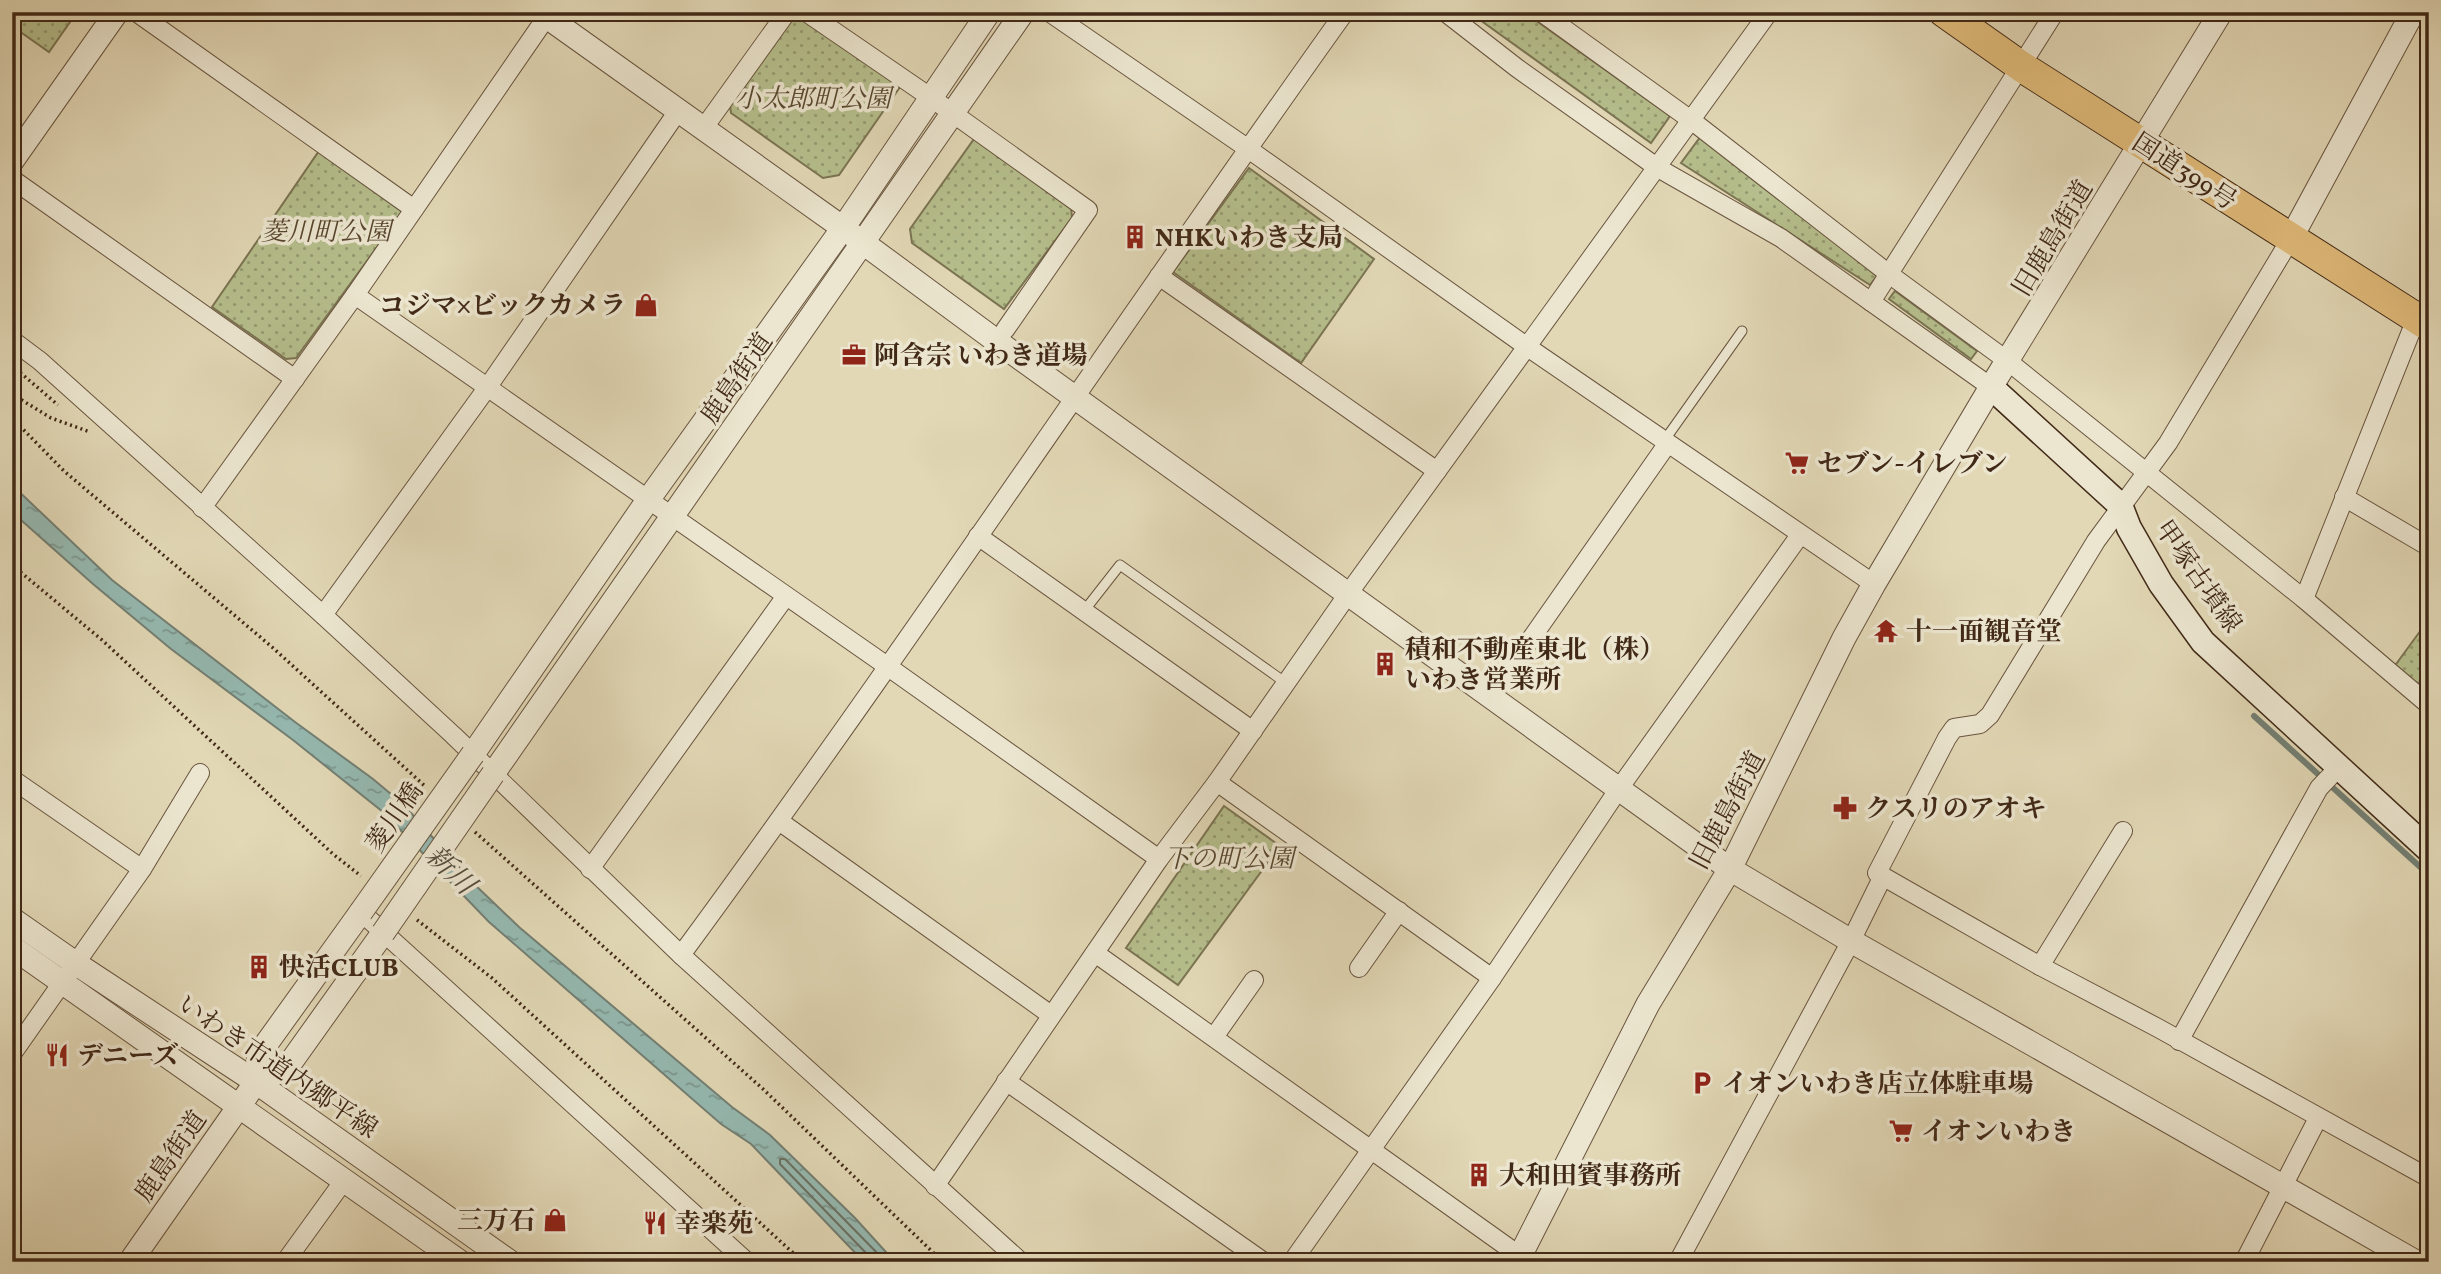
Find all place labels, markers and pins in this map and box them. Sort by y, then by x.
place label: NHKいわき支局 [1155,221,1343,257]
building icon: NHKいわき支局 [1121,223,1149,251]
place label: コジマ×ビックカメラ [379,289,626,325]
shop icon: コジマ×ビックカメラ [632,291,660,319]
place label: 阿含宗 いわき道場 [874,339,1087,375]
office icon: 阿含宗 いわき道場 [840,341,868,369]
place label: セブン-イレブン [1817,447,2008,483]
supermarket icon: セブン-イレブン [1783,449,1811,477]
place label: 十一面観音堂 [1906,615,2062,651]
temple icon: 十一面観音堂 [1872,617,1900,645]
place label: 積和不動産東北（株） いわき営業所 [1405,633,1665,699]
building icon: 積和不動産東北（株） いわき営業所 [1371,650,1399,678]
place label: クスリのアオキ [1865,792,2046,828]
pharmacy icon: クスリのアオキ [1831,794,1859,822]
place label: 快活CLUB [279,951,399,987]
building icon: 快活CLUB [245,953,273,981]
place label: デニーズ [77,1039,179,1075]
restaurant icon: デニーズ [43,1041,71,1069]
place label: イオンいわき店立体駐車場 [1722,1067,2033,1103]
parking icon: イオンいわき店立体駐車場 [1688,1069,1716,1097]
place label: イオンいわき [1921,1115,2076,1151]
supermarket icon: イオンいわき [1887,1117,1915,1145]
place label: 大和田賓事務所 [1499,1159,1681,1195]
building icon: 大和田賓事務所 [1465,1161,1493,1189]
place label: 三万石 [457,1204,535,1240]
shop icon: 三万石 [541,1206,569,1234]
place label: 幸楽苑 [675,1207,753,1243]
restaurant icon: 幸楽苑 [641,1209,669,1237]

